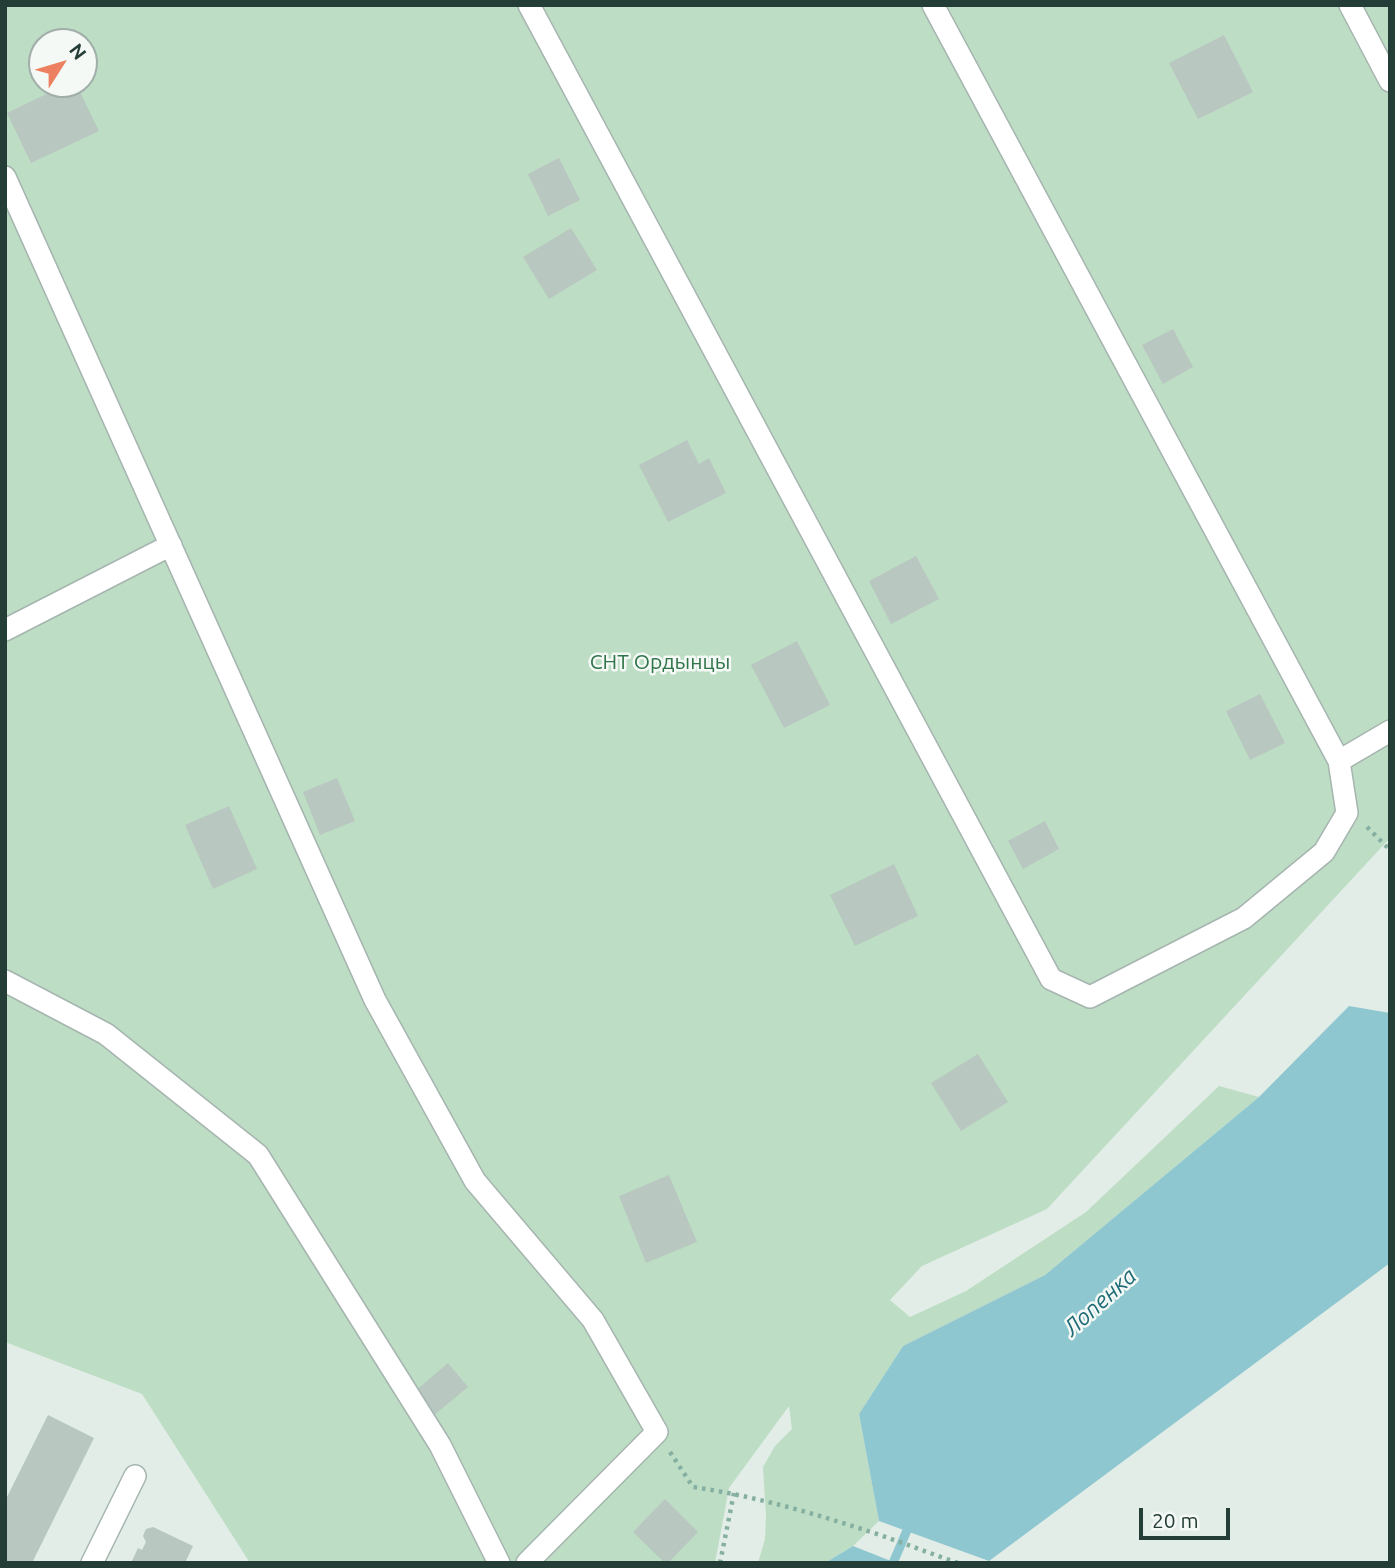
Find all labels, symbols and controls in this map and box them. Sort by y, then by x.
north arrow [28,28,98,98]
text: N [65,39,91,64]
park label: СНТ Ордынцы [590,649,730,675]
water label: Лопенка [1058,1262,1142,1342]
scale bar [1143,1494,1234,1538]
text: 20 m [1152,1508,1199,1532]

